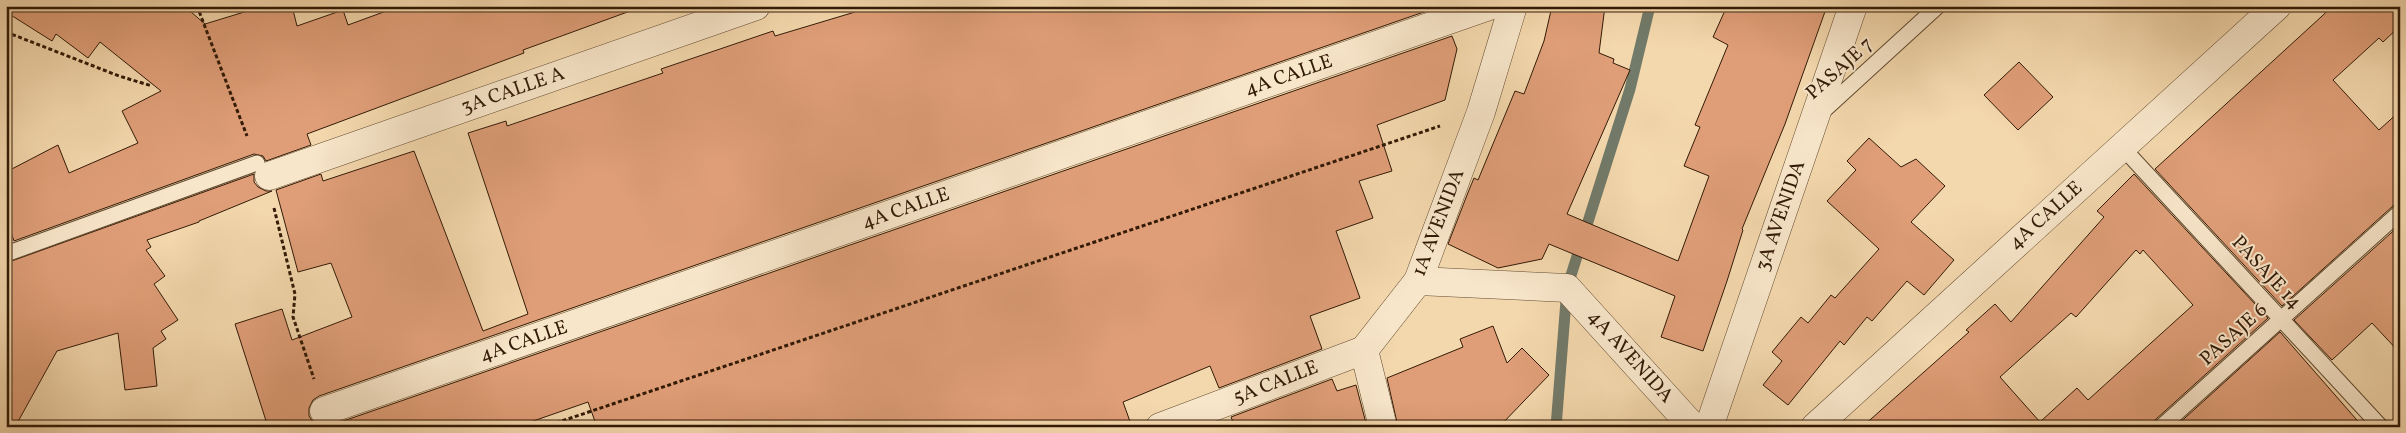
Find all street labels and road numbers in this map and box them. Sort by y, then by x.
street label: PASAJE 7 [1800,31,1880,107]
street label: 4A CALLE [1241,48,1337,104]
street label: 3A CALLE A [458,60,568,122]
street label: 3A AVENIDA [1749,157,1813,275]
street label: 1A AVENIDA [1406,165,1472,281]
street label: 4A CALLE [2003,175,2089,257]
street label: 4A CALLE [858,181,954,237]
street label: PASAJE 14 [2224,230,2308,316]
street label: PASAJE 6 [2194,297,2274,373]
street label: 4A AVENIDA [1580,304,1680,410]
street label: 4A CALLE [476,314,572,370]
street label: 5A CALLE [1229,354,1323,412]

